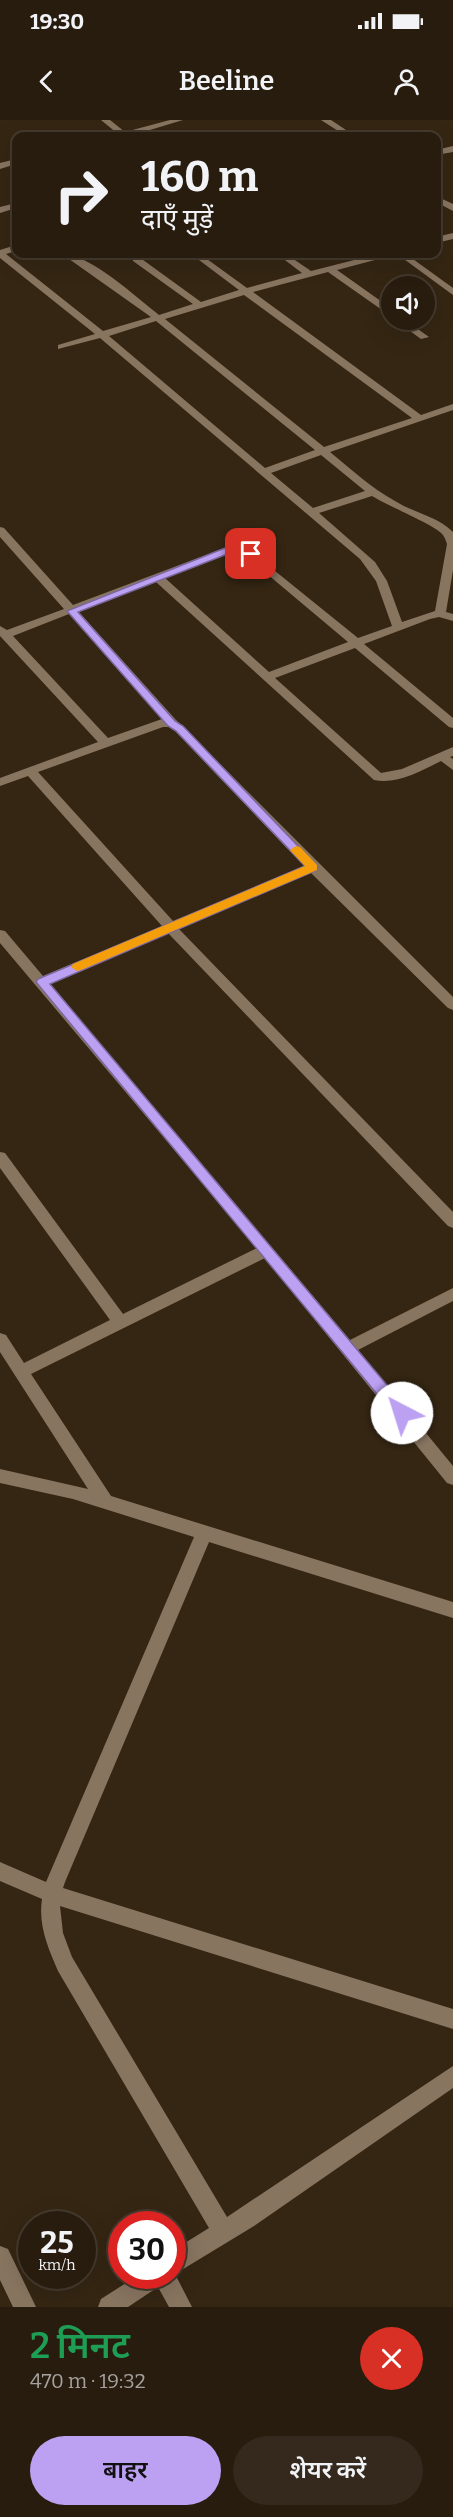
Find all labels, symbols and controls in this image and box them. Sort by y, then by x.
text: 19:30 [30,8,84,35]
icon: back [30,65,63,98]
text: Beeline [179,65,274,97]
icon: person [390,65,423,98]
text: 160 m [141,152,258,202]
icon: right [42,156,120,234]
text: दाएँ मुड़ें [141,203,213,235]
map controls [381,276,435,330]
button: sound [381,276,435,330]
pin [225,528,276,579]
icon: arrive [234,537,267,570]
position arrow [370,1381,434,1445]
speed limit sign: 30 [108,2211,186,2289]
text: 25 [40,2225,74,2261]
text: km/h [38,2256,76,2274]
text: 2 मिनट [30,2324,130,2368]
button: close [360,2327,423,2390]
text: 470 m · 19:32 [30,2369,146,2393]
button: बाहर [30,2436,221,2505]
button: शेयर करें [233,2436,423,2505]

